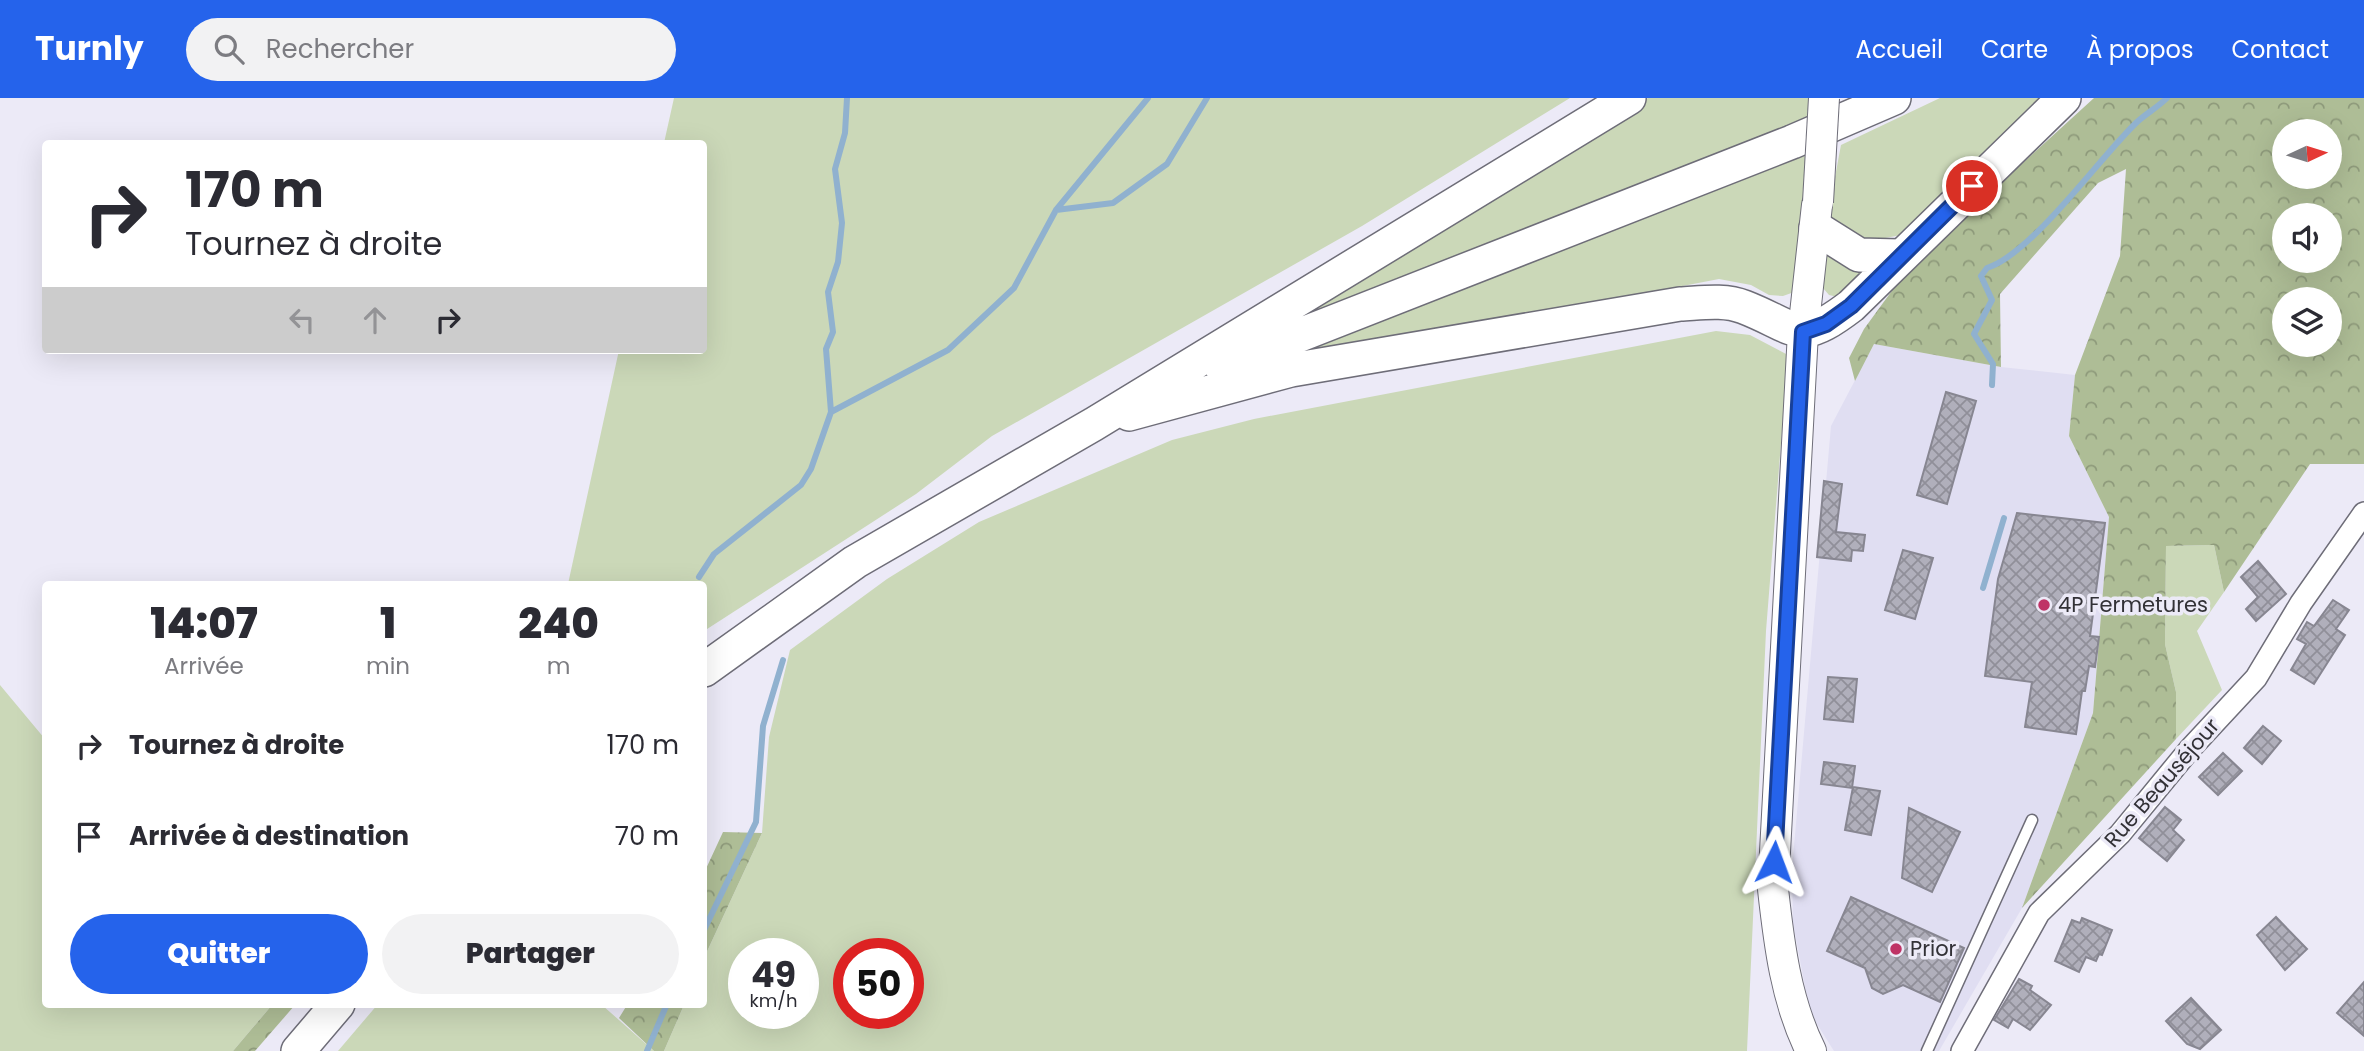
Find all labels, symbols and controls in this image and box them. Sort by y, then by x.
search box [186,18,676,81]
text: Turnly [35,25,144,72]
icon: search [210,30,248,68]
text: Rechercher [266,31,414,67]
text: Accueil [1856,33,1943,66]
text: Carte [1981,33,2048,66]
text: À propos [2086,33,2193,66]
text: Contact [2231,33,2329,66]
north arrow [2272,119,2342,189]
map controls [2272,119,2342,357]
text: 170 m [185,156,324,224]
pin [1942,156,2002,216]
icon: arrive [1953,167,1991,205]
icon: right [70,168,161,259]
button: sound [2272,203,2342,273]
text: Tournez à droite [185,221,442,266]
button: layers [2272,287,2342,357]
icon: left [283,301,321,339]
icon: ahead [356,301,394,339]
icon: right [429,301,467,339]
place label: 4P Fermetures [2058,590,2208,619]
text: 14:07 [150,594,258,653]
text: 1 [380,594,396,653]
text: 240 [518,594,599,653]
marker: 4P Fermetures [2036,597,2052,613]
text: Arrivée [164,650,244,682]
text: min [366,650,410,682]
text: m [547,650,570,682]
street label: Rue Beauséjour [2097,712,2226,853]
icon: right [70,727,108,765]
text: Tournez à droite [129,727,344,763]
text: 170 m [606,727,679,763]
icon: arrive [70,818,108,856]
text: Arrivée à destination [129,818,409,854]
text: 70 m [615,818,679,854]
position arrow [1737,825,1811,899]
button: Quitter [70,914,368,994]
button: Partager [382,914,679,994]
place label: Prior [1910,934,1957,963]
speed limit sign: 50 [833,938,924,1029]
marker: Prior [1888,941,1904,957]
text: 49 [751,950,796,999]
text: km/h [750,988,797,1013]

